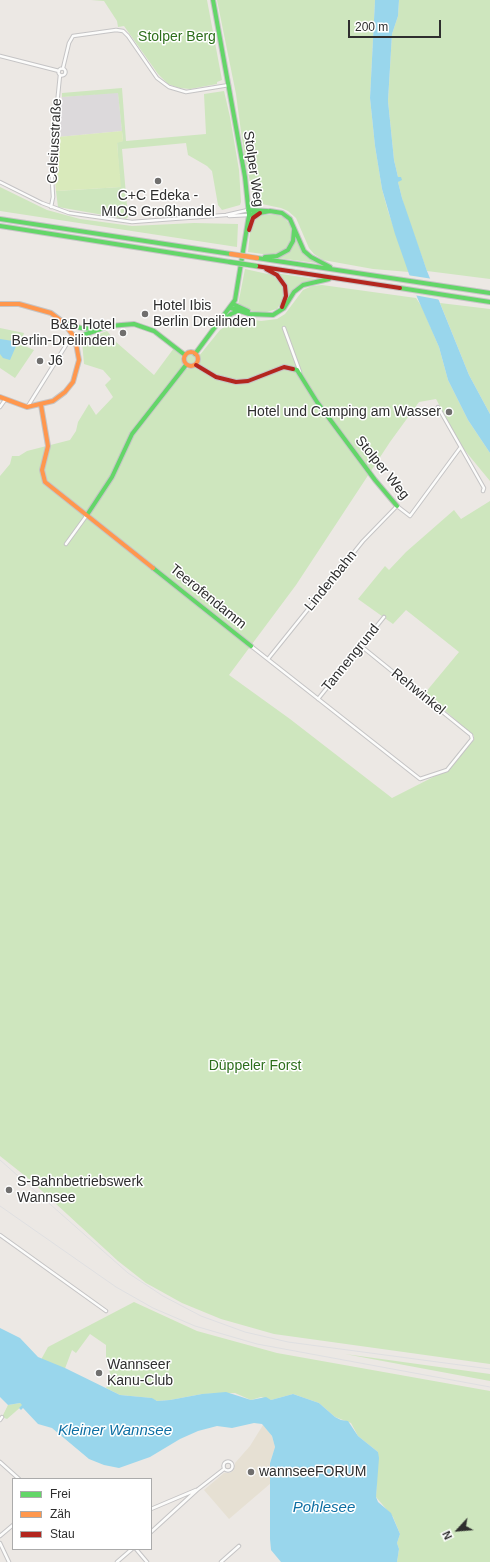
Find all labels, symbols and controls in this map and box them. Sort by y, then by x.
scale bar [350,12,443,38]
text: 200 m [355,20,388,34]
park label: Stolper Berg [138,29,216,45]
street label: Celsiusstraße [44,98,66,184]
street label: Stolper Weg [239,130,267,208]
marker: C+C Edeka - MIOS Großhandel [153,176,163,186]
place label: C+C Edeka - MIOS Großhandel [101,188,215,220]
place label: Hotel Ibis Berlin Dreilinden [153,298,256,330]
marker: Hotel Ibis Berlin Dreilinden [140,309,150,319]
place label: B&B Hotel Berlin-Dreilinden [12,317,115,350]
marker: B&B Hotel Berlin-Dreilinden [118,328,128,338]
place label: J6 [48,353,63,369]
marker: J6 [35,356,45,366]
place label: Hotel und Camping am Wasser [247,404,441,420]
marker: Hotel und Camping am Wasser [444,407,454,417]
street label: Stolper Weg [351,433,413,503]
street label: Lindenbahn [301,547,361,615]
street label: Teerofendamm [166,561,250,633]
street label: Tannengrund [319,621,383,695]
street label: Rehwinkel [388,665,448,719]
park label: Düppeler Forst [209,1058,301,1074]
place label: S-Bahnbetriebswerk Wannsee [17,1174,143,1206]
marker: S-Bahnbetriebswerk Wannsee [4,1185,14,1195]
place label: Wannseer Kanu-Club [107,1357,173,1390]
marker: Wannseer Kanu-Club [94,1368,104,1378]
water label: Kleiner Wannsee [58,1422,172,1440]
place label: wannseeFORUM [259,1464,366,1480]
marker: wannseeFORUM [246,1467,256,1477]
legend [12,1478,152,1550]
text: Frei [50,1487,71,1501]
water label: Pohlesee [293,1499,355,1517]
text: Zäh [50,1507,71,1521]
north arrow [438,1510,478,1550]
text: Stau [50,1527,75,1541]
text: N [440,1529,454,1541]

